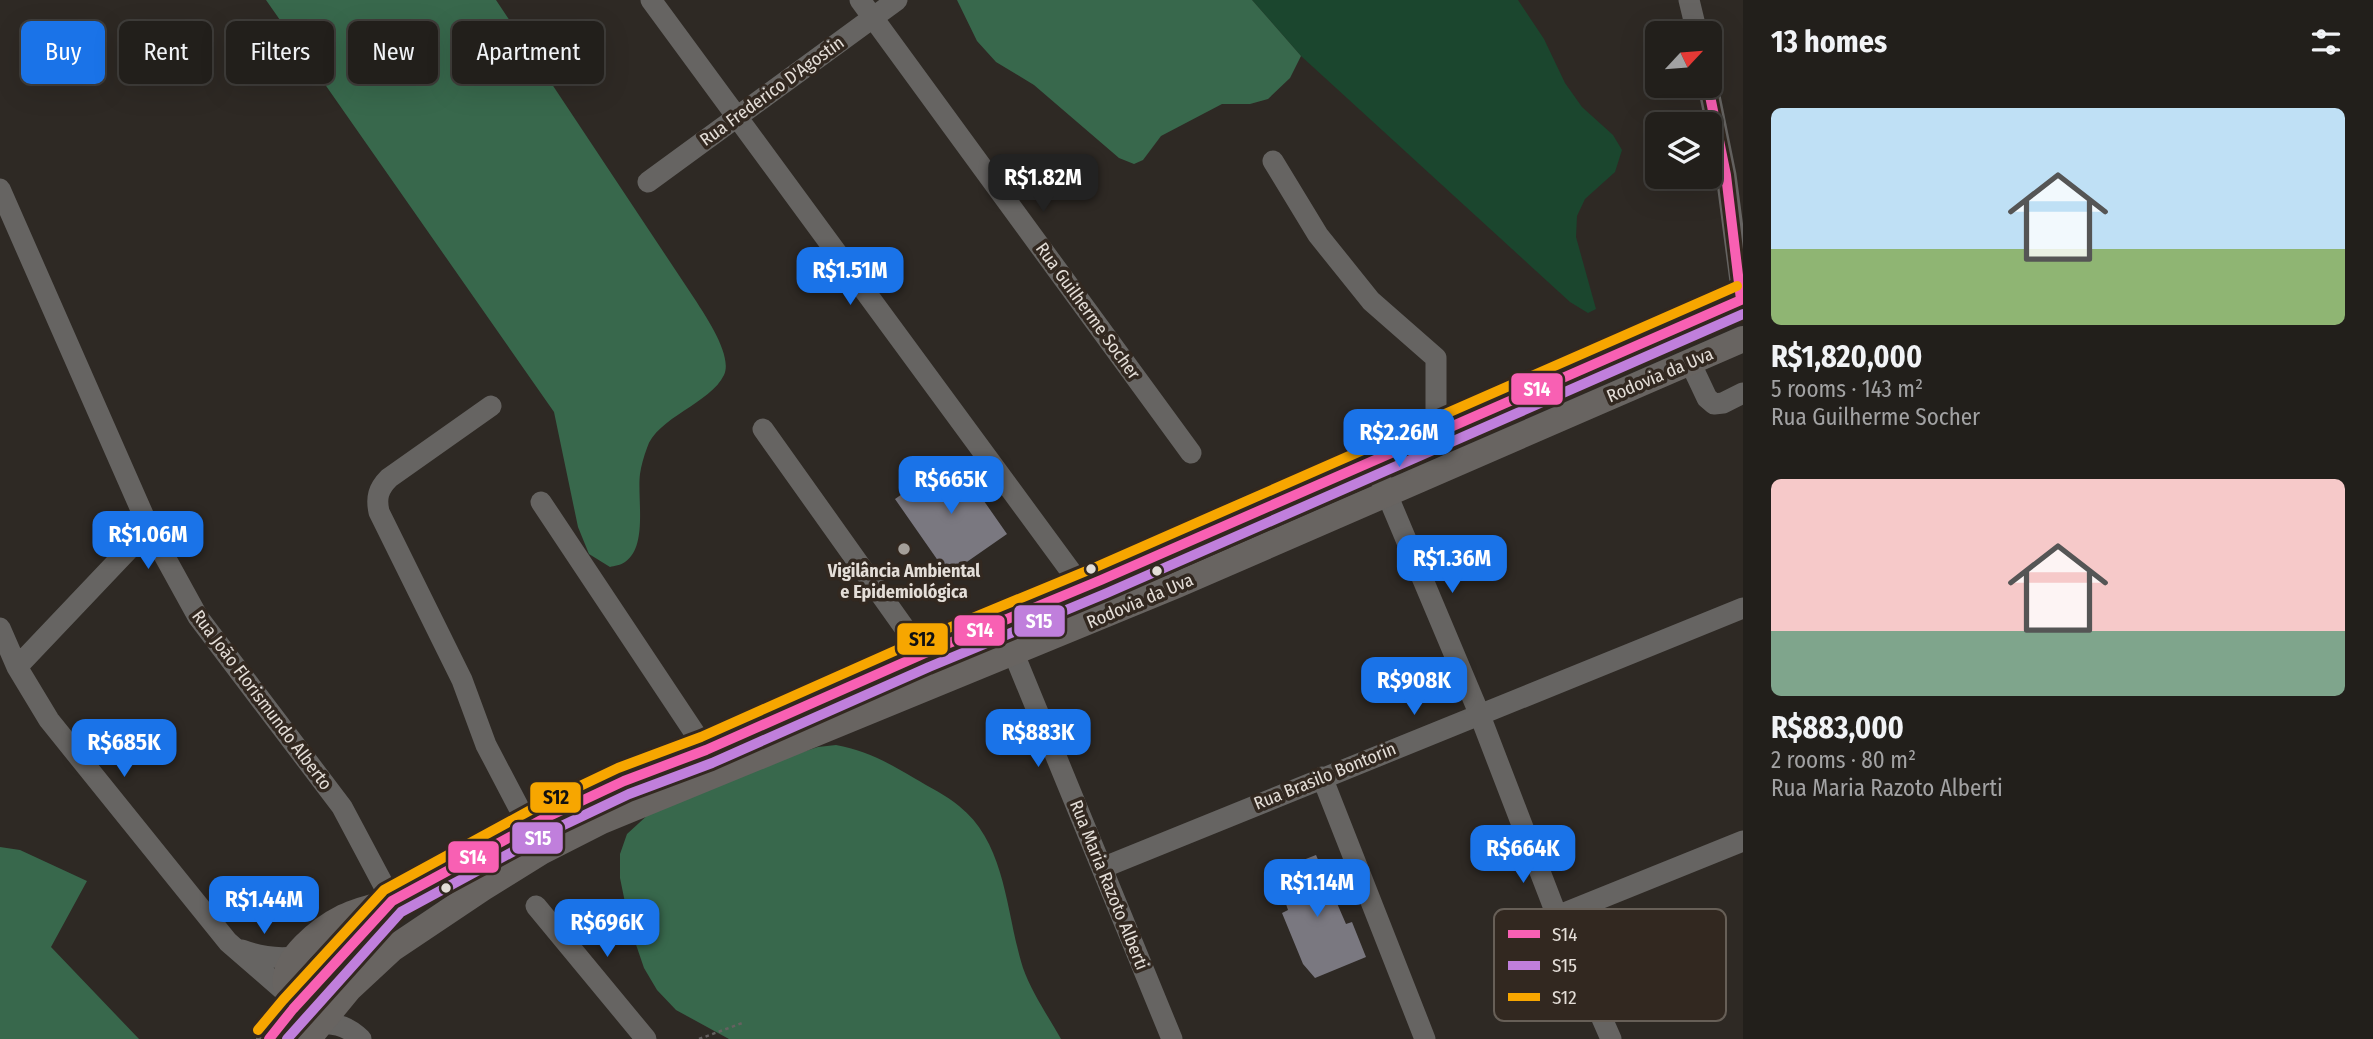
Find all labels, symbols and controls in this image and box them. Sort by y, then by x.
chip: Buy [21,21,105,84]
chip: Rent [119,21,212,84]
chip: Filters [226,21,334,84]
chip: New [348,21,438,84]
chip: Apartment [452,21,604,84]
north arrow [1645,21,1722,98]
map controls [1645,21,1722,189]
icon: filters [2307,23,2345,61]
text: 13 homes [1771,24,1887,60]
street label: Rua Frederico D'Agostin [696,31,848,151]
button: layers [1645,112,1722,189]
pin: R$1.82M [978,154,1108,214]
icon: home [1995,154,2121,280]
text: R$1.82M [1004,163,1082,191]
street label: Rua Guilherme Socher [1031,238,1145,384]
pin: R$1.51M [785,247,915,307]
text: R$1.51M [813,256,887,284]
text: R$1,820,000 [1771,339,1922,375]
street label: Rodovia da Uva [1603,343,1717,407]
line badge: S14 [1510,372,1564,406]
text: 5 rooms · 143 m² [1771,375,1923,403]
text: S14 [1524,378,1551,401]
text: Rua Guilherme Socher [1771,403,1980,431]
pin: R$2.26M [1334,410,1464,469]
text: R$2.26M [1359,418,1439,446]
pin: R$665K [894,456,1008,516]
text: R$665K [915,465,987,493]
pin: R$1.06M [83,512,213,571]
text: R$1.06M [108,520,188,548]
icon: home [1995,525,2121,651]
pin: R$1.36M [1387,536,1517,595]
marker: Vigilância Ambiental e Epidemiológica [896,541,912,557]
text: R$1.36M [1413,544,1491,572]
place label: Vigilância Ambiental e Epidemiológica [827,560,980,603]
unlabelled marker [1084,562,1098,576]
unlabelled marker [1150,564,1164,578]
street label: Rodovia da Uva [1083,569,1197,633]
line badge: S15 [1013,604,1066,638]
street label: Rua João Florismundo Alberto [187,606,337,794]
text: S15 [1026,610,1052,633]
line badge: S14 [953,614,1006,647]
text: S14 [967,619,994,642]
line badge: S12 [896,622,949,656]
text: S12 [909,628,935,651]
pin: R$908K [1357,658,1471,717]
text: R$908K [1377,666,1451,694]
pin: R$883K [981,710,1095,769]
text: R$883,000 [1771,710,1904,746]
text: R$883K [1002,718,1074,746]
pin: R$685K [67,720,181,779]
text: R$685K [87,728,161,756]
street label: Rua Brasilo Bontorin [1251,737,1399,815]
text: 2 rooms · 80 m² [1771,746,1916,774]
text: Rua Maria Razoto Alberti [1771,774,2003,802]
line badge: S12 [529,781,582,814]
text: S12 [543,786,569,809]
street label: Rua Maria Razoto Alberti [1065,797,1153,973]
line badge: S15 [511,821,564,855]
pin: R$664K [1466,826,1580,885]
text: S15 [525,827,551,850]
text: R$664K [1486,834,1560,862]
line badge: S14 [447,840,500,874]
text: S14 [460,846,487,869]
pin: R$1.14M [1252,860,1382,919]
text: R$1.14M [1280,868,1354,896]
pin: R$1.44M [199,876,329,936]
unlabelled marker [439,881,453,895]
text: R$1.44M [225,885,303,913]
pin: R$696K [550,900,664,959]
text: R$696K [570,908,644,936]
legend [1494,909,1726,1021]
text: S14 [1552,923,1577,946]
text: S15 [1552,954,1577,977]
text: S12 [1552,986,1577,1009]

